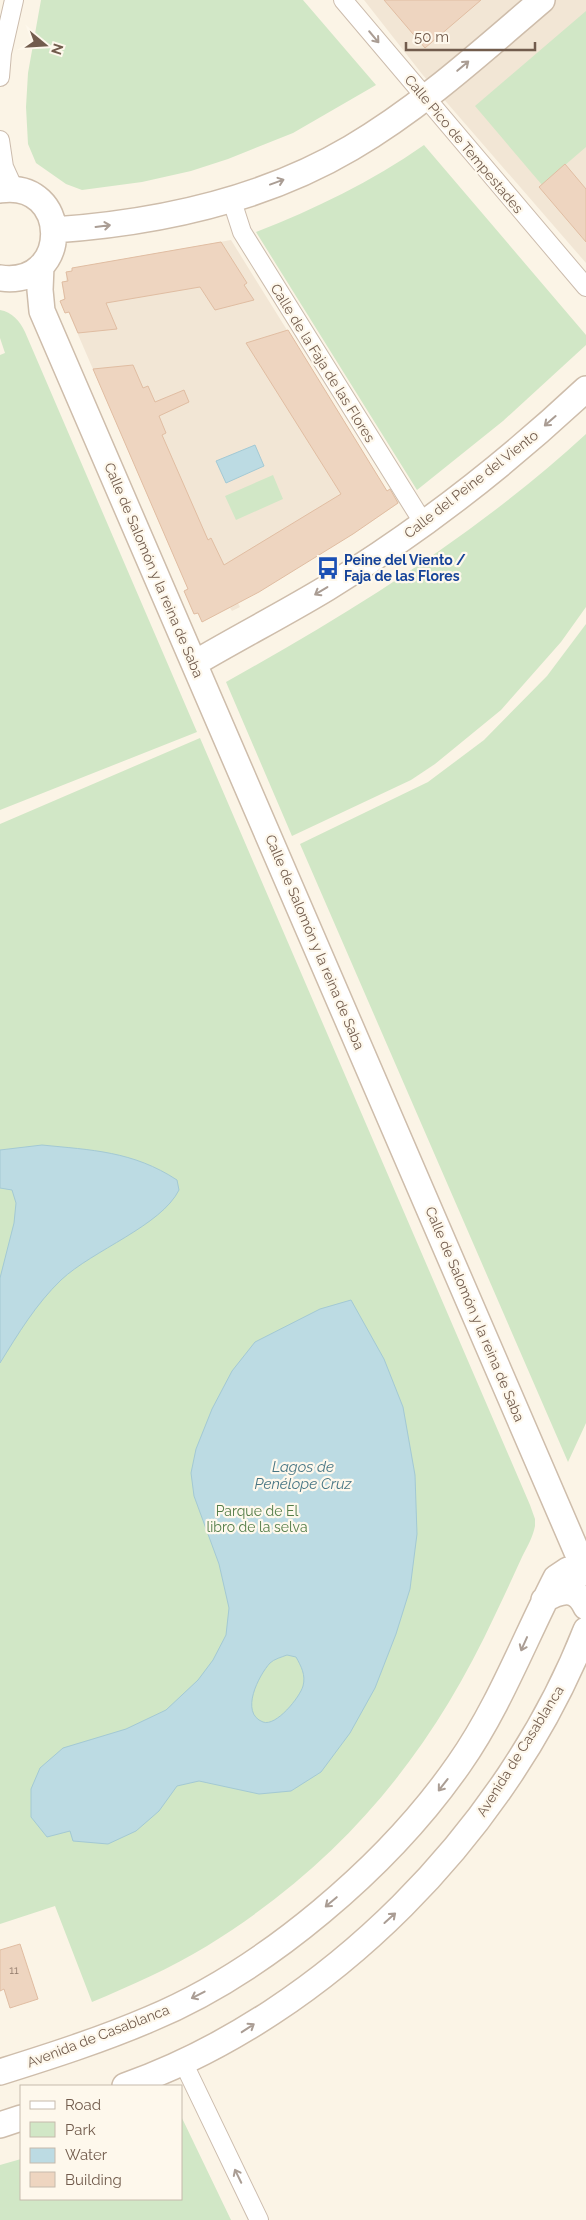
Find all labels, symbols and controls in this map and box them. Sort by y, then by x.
north arrow [20,20,70,70]
scale bar [406,20,535,52]
text: 50 m [414,28,449,46]
one-way arrow [368,31,380,44]
text: N [48,41,67,57]
one-way arrow [456,61,469,72]
street label: Calle Pico de Tempestades [401,72,527,217]
one-way arrow [268,177,284,186]
one-way arrow [95,221,111,231]
street label: Calle de la Faja de las Flores [268,281,379,445]
one-way arrow [544,416,557,427]
street label: Calle del Peine del Viento [401,427,541,541]
street label: Calle de Salomón y la reina de Saba [101,460,207,680]
place label: Peine del Viento / Faja de las Flores [344,552,466,584]
bus stop icon: Peine del Viento / Faja de las Flores [315,555,341,581]
one-way arrow [315,587,329,597]
street label: Calle de Salomón y la reina de Saba [262,832,368,1052]
street label: Calle de Salomón y la reina de Saba [422,1204,528,1424]
water label: Lagos de Penélope Cruz [254,1458,353,1493]
park label: Parque de El libro de la selva [206,1503,308,1535]
one-way arrow [519,1636,528,1651]
street label: Avenida de Casablanca [473,1683,567,1819]
one-way arrow [438,1778,449,1791]
one-way arrow [325,1897,338,1908]
one-way arrow [383,1912,396,1924]
house number: 11 [9,1964,19,1977]
one-way arrow [191,1990,206,2000]
street label: Avenida de Casablanca [25,2001,171,2071]
one-way arrow [240,2023,254,2033]
legend [20,2085,182,2200]
text: Road [65,2096,101,2114]
text: Park [65,2121,96,2139]
text: Water [65,2146,108,2164]
one-way arrow [232,2169,242,2184]
text: Building [65,2171,122,2189]

